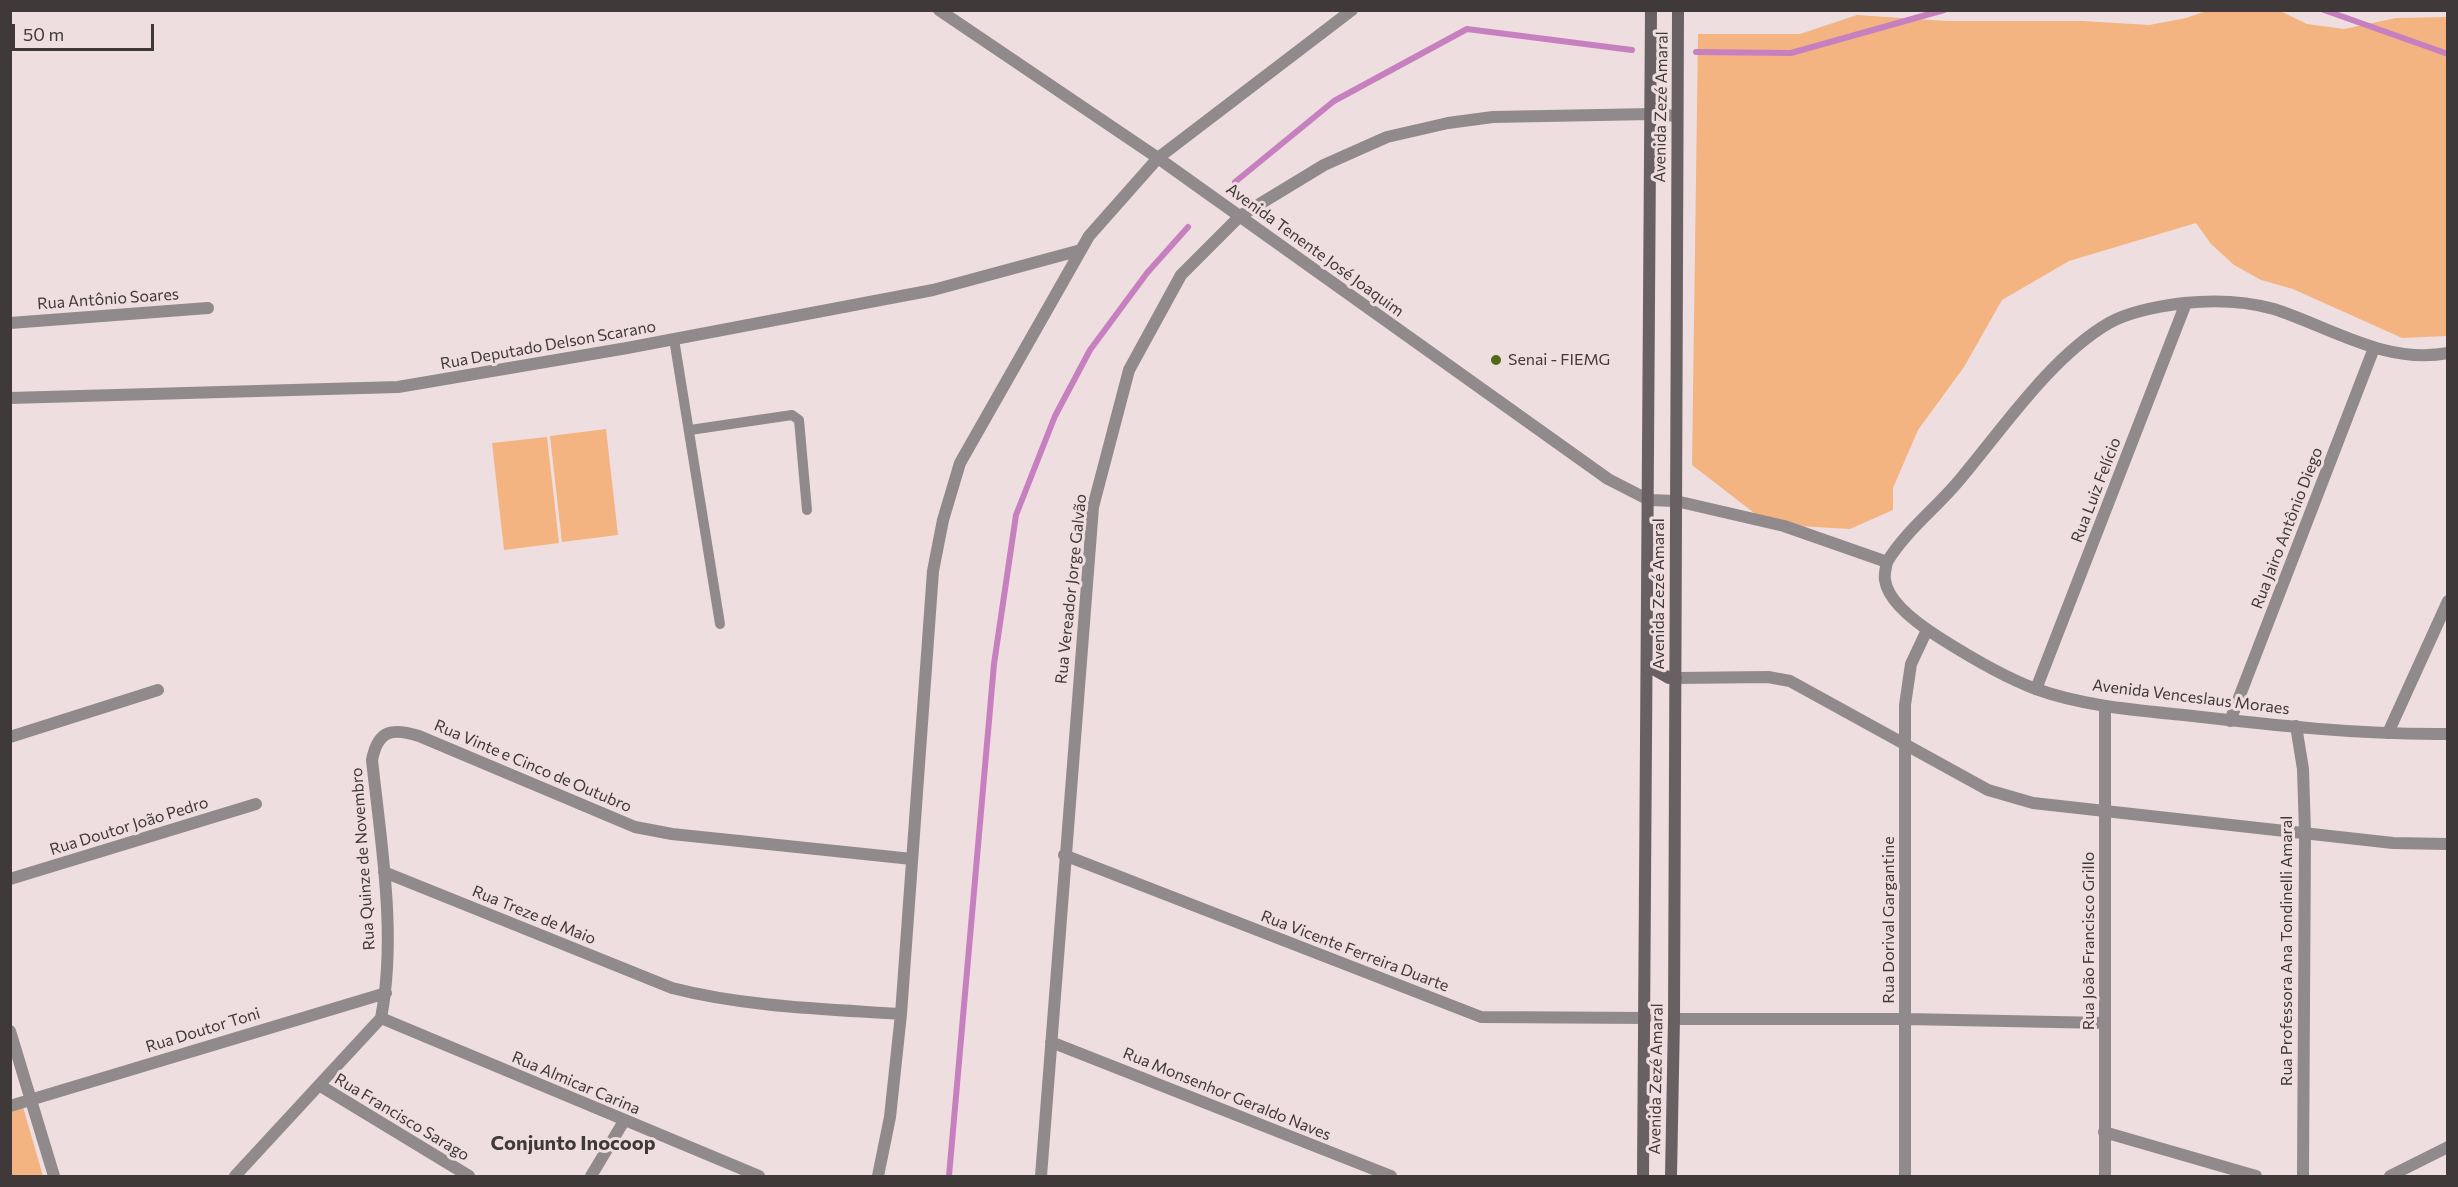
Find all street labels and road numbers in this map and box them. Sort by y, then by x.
street label: Avenida Zezé Amaral [1650,31,1672,183]
street label: Avenida Tenente José Joaquim [1223,179,1407,321]
street label: Rua Antônio Soares [36,284,180,314]
street label: Rua Deputado Delson Scarano [439,317,657,373]
street label: Rua Luiz Felício [2067,435,2125,545]
street label: Rua Jairo Antônio Diego [2247,445,2327,611]
street label: Rua Vereador Jorge Galvão [1051,493,1091,685]
street label: Avenida Zezé Amaral [1649,518,1669,670]
street label: Avenida Venceslaus Moraes [2091,675,2291,719]
street label: Rua Vinte e Cinco de Outubro [431,716,635,816]
street label: Rua Quinze de Novembro [347,767,379,951]
street label: Rua Doutor João Pedro [47,793,211,859]
street label: Rua Professora Ana Tondinelli Amaral [2277,816,2297,1086]
street label: Rua Dorival Gargantine [1879,836,1899,1004]
street label: Rua João Francisco Grillo [2079,852,2099,1030]
street label: Rua Treze de Maio [469,881,599,949]
street label: Rua Vicente Ferreira Duarte [1258,906,1452,996]
street label: Rua Doutor Toni [143,1003,263,1057]
street label: Avenida Zezé Amaral [1645,1003,1667,1155]
street label: Rua Monsenhor Geraldo Naves [1120,1043,1334,1145]
street label: Rua Almicar Carina [509,1047,643,1119]
street label: Rua Francisco Sarago [331,1069,473,1165]

